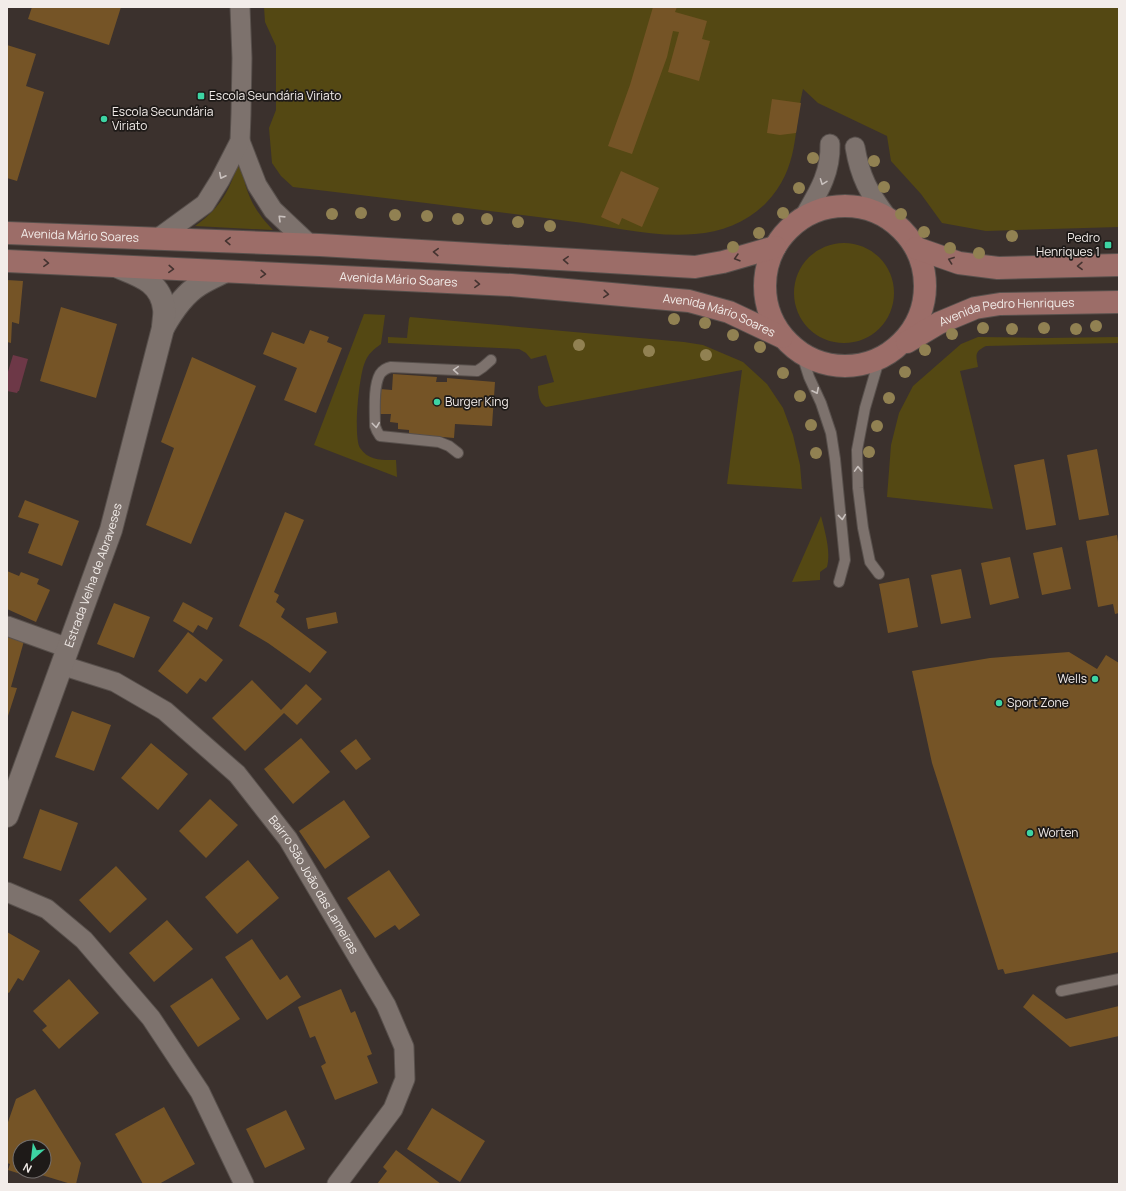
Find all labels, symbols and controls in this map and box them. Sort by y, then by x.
place label: Escola Seundária Viriato [209,87,341,104]
marker: Escola Seundária Viriato [196,91,206,101]
place label: Escola Secundária Viriato [112,103,213,134]
marker: Escola Secundária Viriato [99,114,109,124]
one-way arrow [219,171,227,179]
one-way arrow [819,178,827,185]
one-way arrow [278,215,286,222]
street label: Avenida Mário Soares [21,225,139,246]
place label: Pedro Henriques 1 [1036,229,1100,260]
one-way arrow [225,237,231,246]
marker: Pedro Henriques 1 [1103,240,1113,250]
one-way arrow [433,248,439,256]
one-way arrow [734,253,741,262]
one-way arrow [563,255,569,264]
one-way arrow [947,257,954,265]
one-way arrow [43,259,49,267]
one-way arrow [1077,262,1083,270]
one-way arrow [168,265,174,274]
street label: Avenida Mário Soares [339,268,458,290]
one-way arrow [260,269,266,278]
one-way arrow [474,279,480,288]
one-way arrow [603,289,609,298]
street label: Avenida Mário Soares [662,290,778,341]
street label: Avenida Pedro Henriques [936,294,1075,330]
one-way arrow [453,365,459,374]
one-way arrow [811,387,819,394]
place label: Burger King [445,393,509,410]
marker: Burger King [432,397,442,407]
one-way arrow [371,422,380,428]
one-way arrow [854,466,862,472]
street label: Estrada Velha de Abraveses [60,501,126,649]
one-way arrow [837,514,846,521]
place label: Wells [1058,670,1087,687]
marker: Wells [1090,674,1100,684]
place label: Sport Zone [1007,694,1069,711]
marker: Sport Zone [994,698,1004,708]
street label: Bairro São João das Lameiras [265,812,363,957]
place label: Worten [1038,824,1078,841]
marker: Worten [1025,828,1035,838]
north arrow [12,1139,52,1179]
text: N [20,1160,34,1177]

